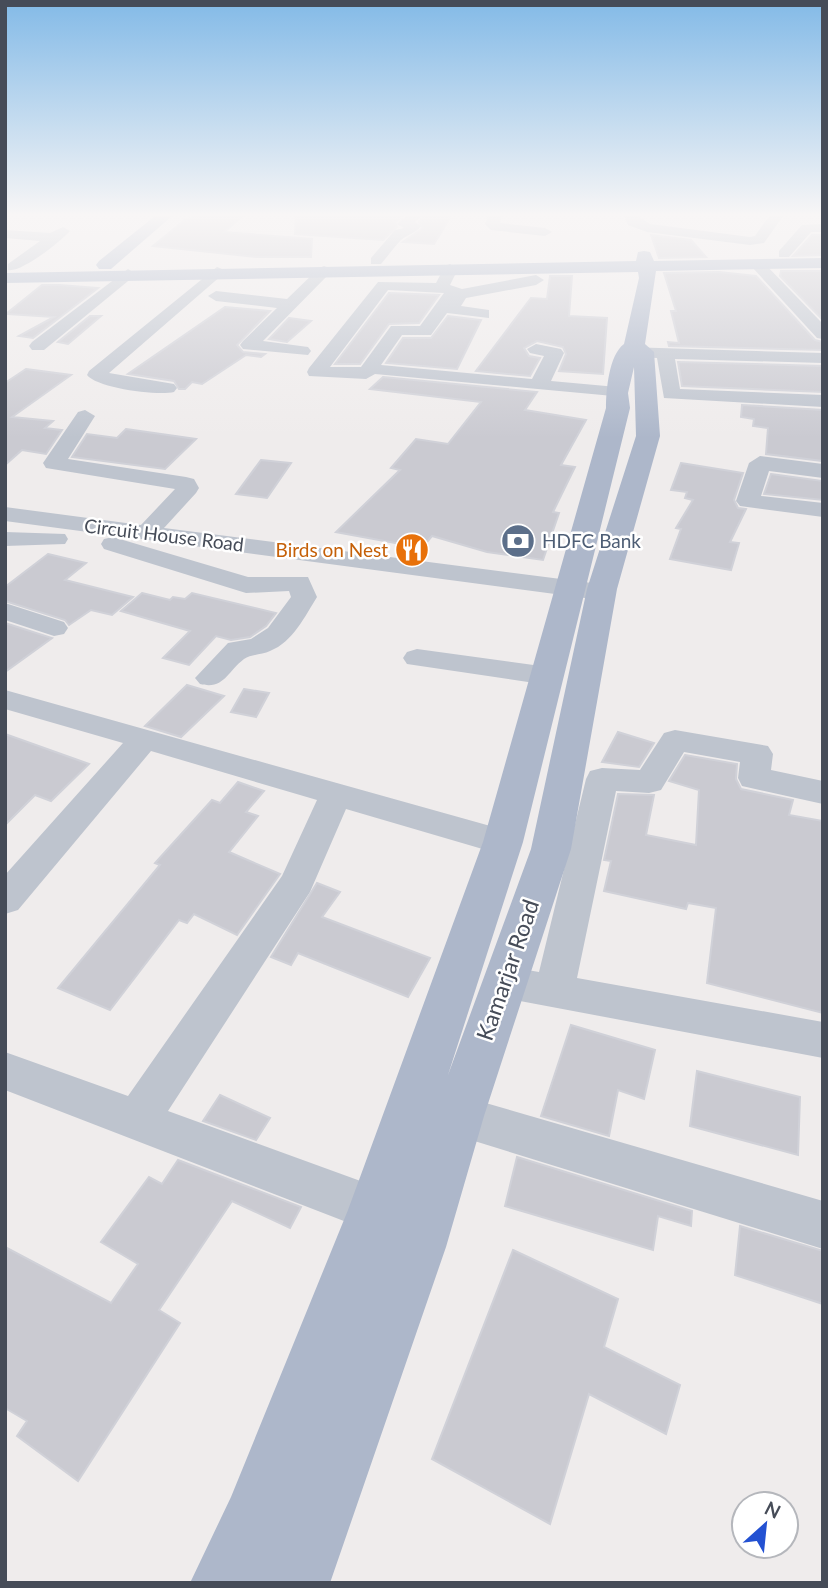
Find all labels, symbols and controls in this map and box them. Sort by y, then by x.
street label: Circuit House Road [83,513,245,556]
bank icon: HDFC Bank [499,522,537,560]
place label: HDFC Bank [542,529,641,552]
restaurant icon: Birds on Nest [393,531,431,569]
place label: Birds on Nest [276,538,388,561]
street label: Kamarjar Road [470,896,544,1044]
north arrow [730,1490,800,1560]
text: N [761,1496,785,1523]

